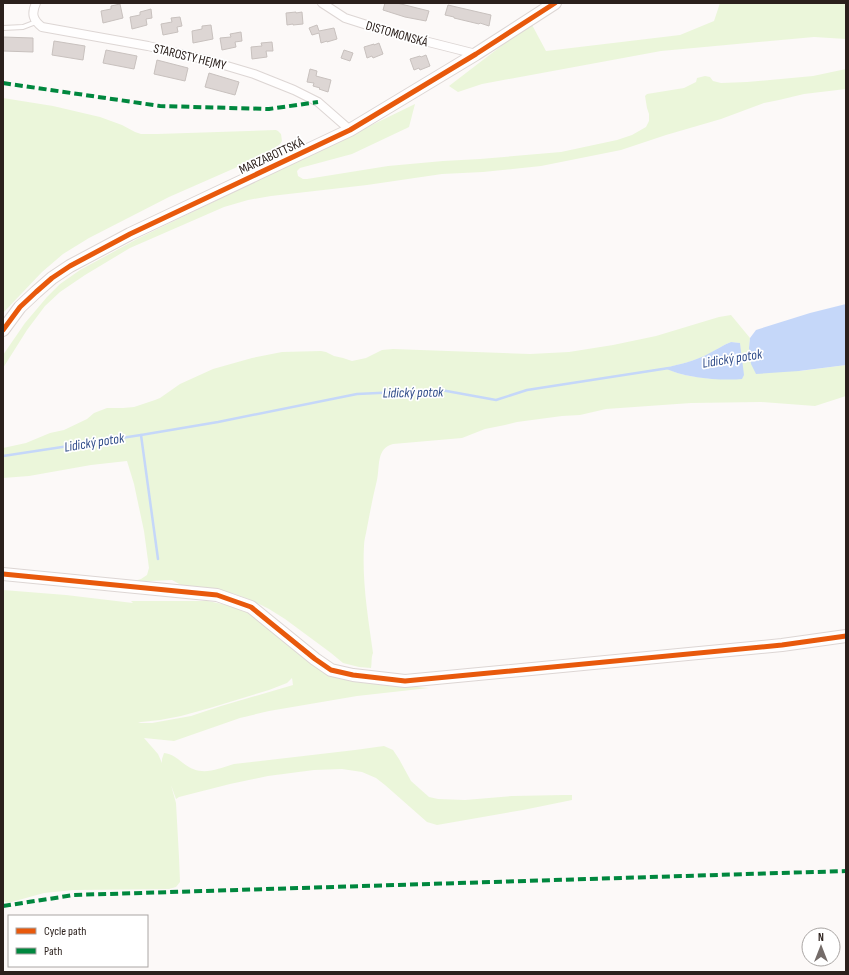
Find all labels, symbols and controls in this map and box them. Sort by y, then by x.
street label: DISTOMONSKÁ [364,17,430,51]
street label: STAROSTY HEJMY [152,40,228,74]
street label: MARZABOTTSKÁ [236,134,307,178]
water label: Lidický potok [701,345,764,372]
water label: Lidický potok [383,383,444,402]
water label: Lidický potok [63,429,126,456]
legend [8,915,148,967]
text: Cycle path [44,924,86,939]
north arrow [801,927,841,967]
text: N [818,931,824,944]
text: Path [44,944,62,959]

